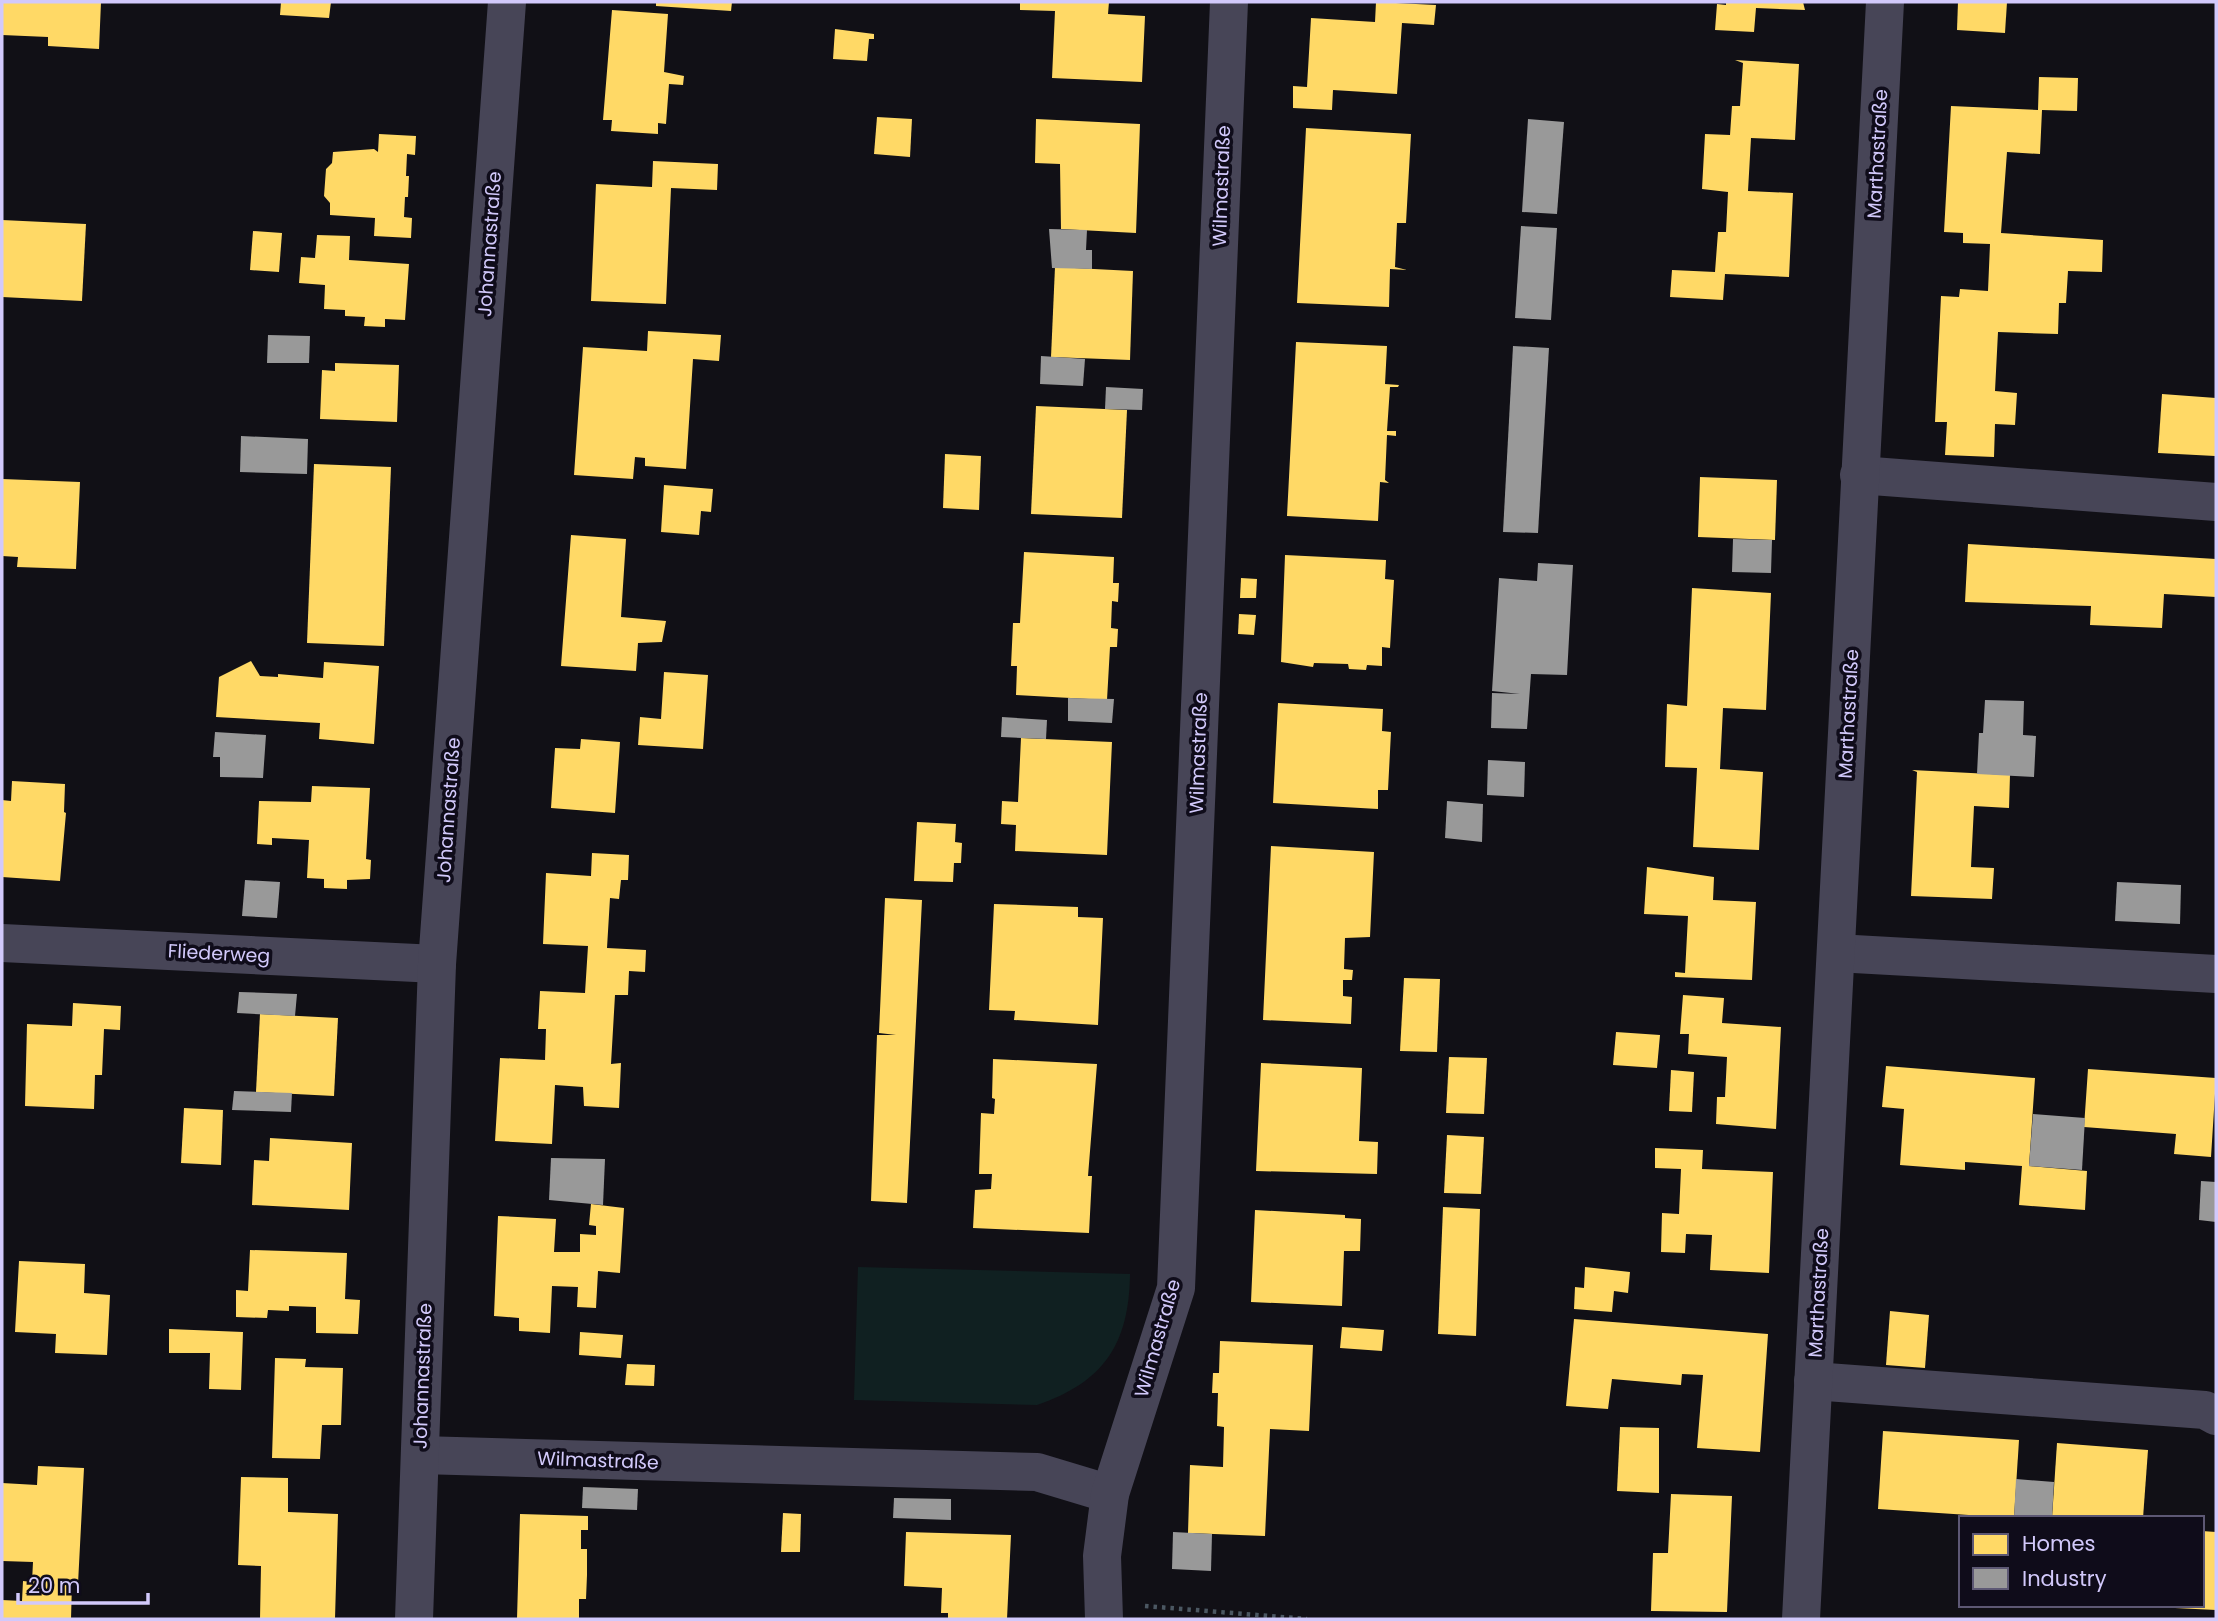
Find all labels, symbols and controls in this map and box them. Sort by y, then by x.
street label: Marthastraße [1861,89,1894,219]
street label: Wilmastraße [1206,125,1237,247]
street label: Johannastraße [471,170,508,318]
street label: Marthastraße [1832,649,1865,779]
street label: Wilmastraße [1183,692,1214,814]
street label: Johannastraße [430,736,467,884]
street label: Fliederweg [167,937,271,970]
street label: Marthastraße [1802,1228,1835,1358]
street label: Wilmastraße [1128,1276,1187,1400]
street label: Johannastraße [406,1303,439,1449]
street label: Wilmastraße [537,1445,659,1476]
legend [1959,1516,2204,1607]
text: Homes [2022,1529,2096,1558]
scale bar [18,1562,147,1606]
text: Industry [2022,1564,2107,1593]
text: 20 m [28,1571,81,1600]

